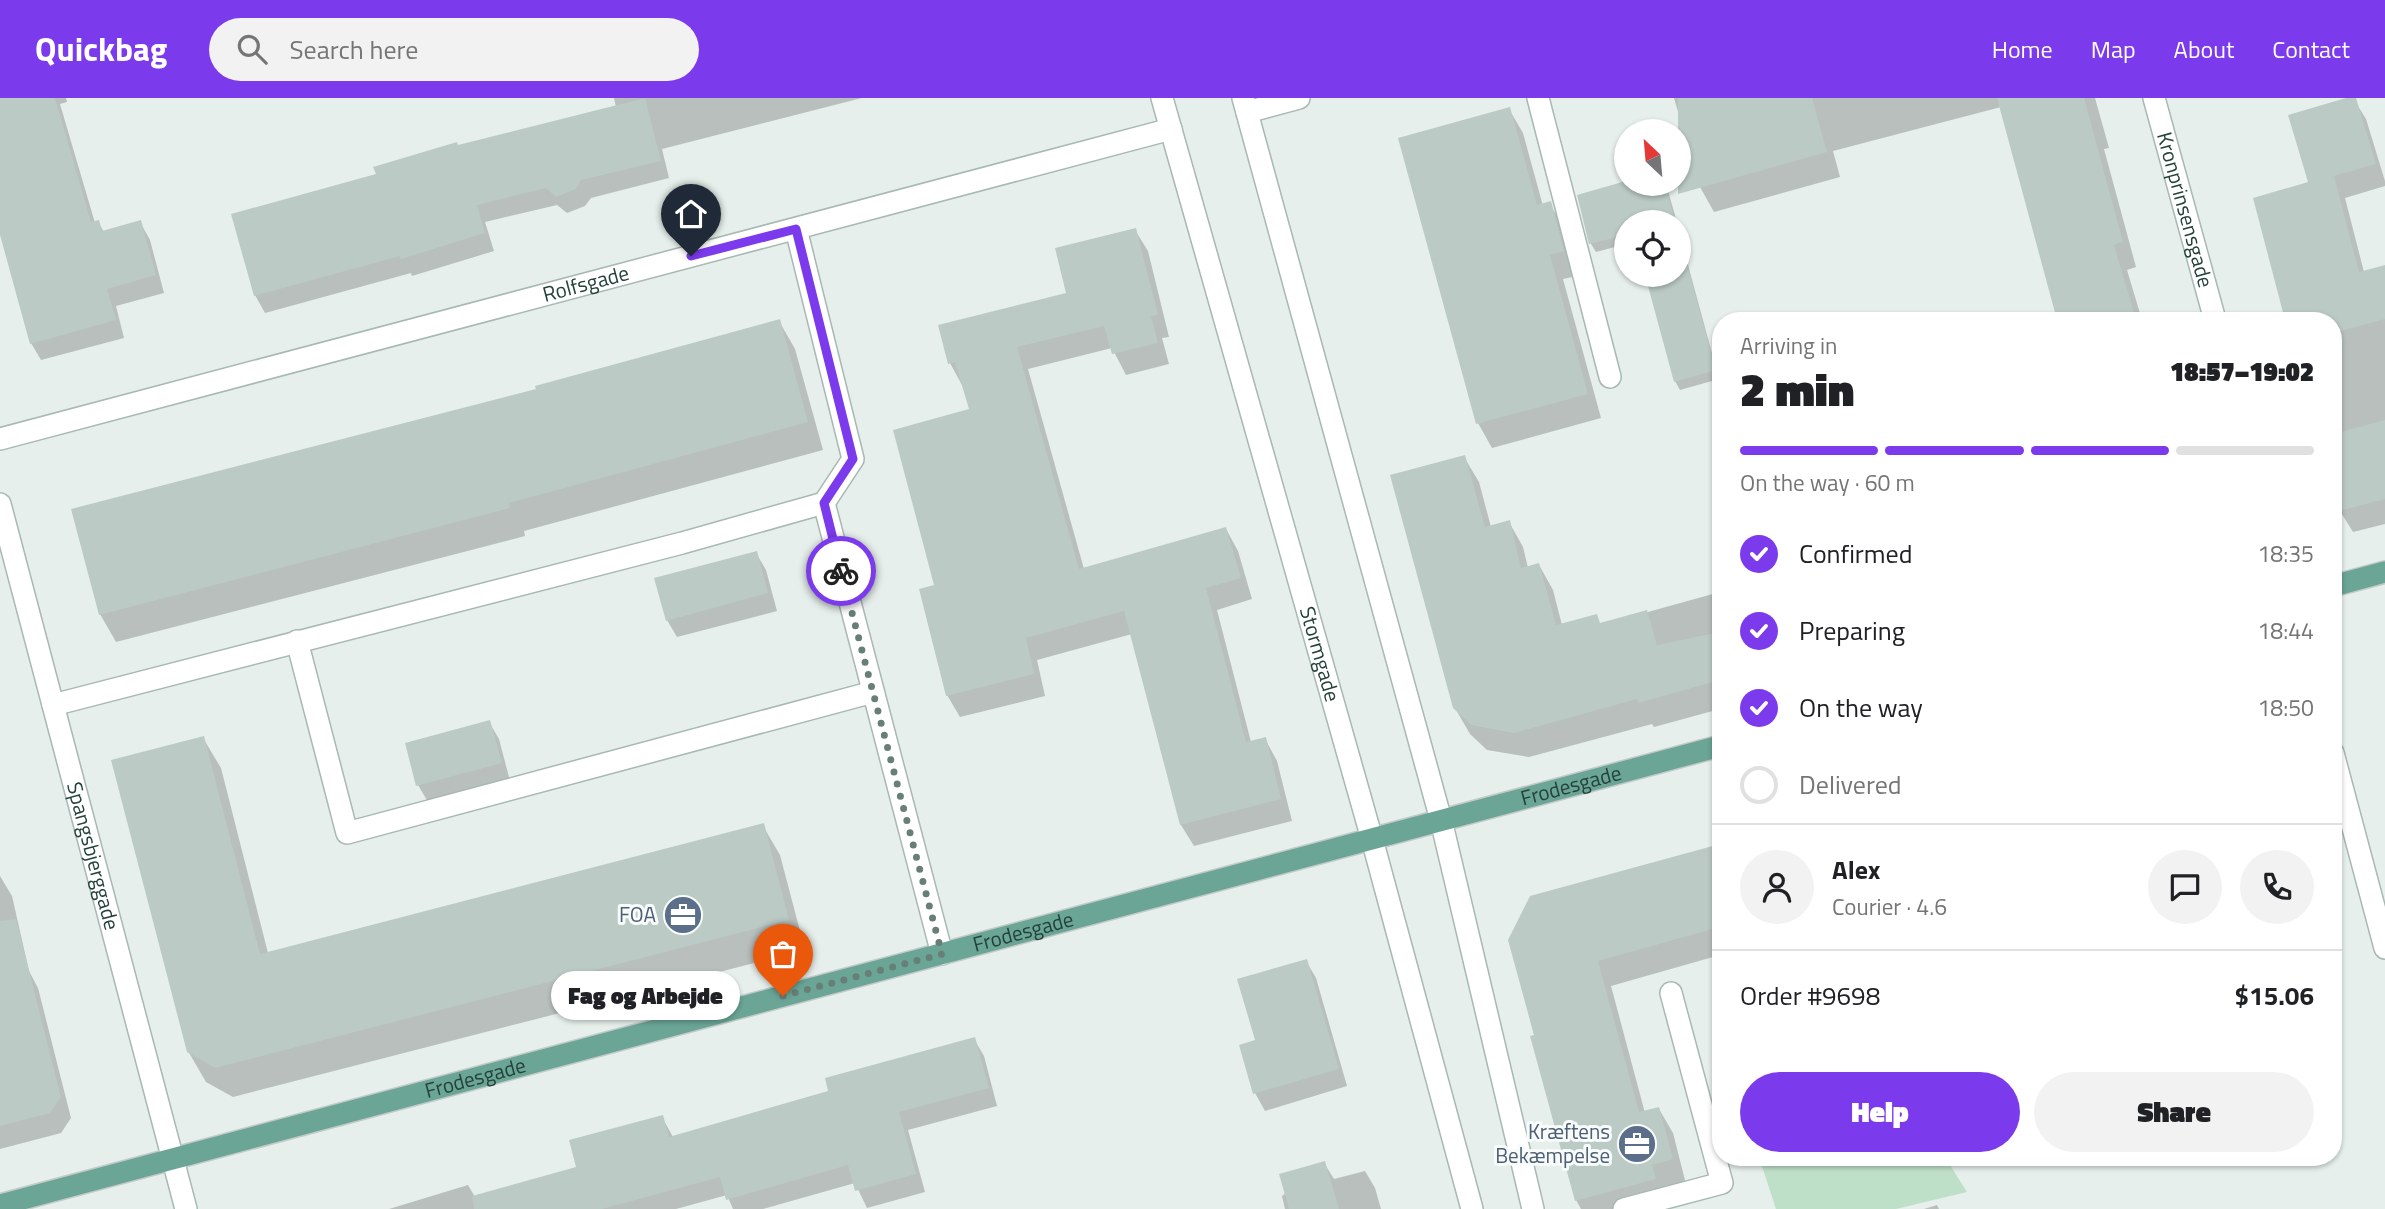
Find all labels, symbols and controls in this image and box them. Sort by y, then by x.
search box [209,18,699,81]
text: Quickbag [35,24,167,74]
icon: search [233,30,271,68]
text: Search here [289,30,418,69]
text: Home [1992,31,2053,67]
text: Map [2091,31,2136,67]
text: About [2174,31,2234,67]
text: Contact [2272,31,2350,67]
north arrow [1614,119,1690,196]
map controls [1614,119,1691,287]
street label: Kronprinsensgade [2149,128,2222,291]
pin [661,184,721,256]
icon: home [672,195,710,233]
button: locate [1614,210,1691,287]
street label: Rolfsgade [539,256,632,310]
text: Arriving in [1740,328,1837,363]
text: 18:57–19:02 [2170,352,2314,391]
text: 2 min [1740,354,1854,424]
text: On the way · 60 m [1740,465,1915,500]
text: Confirmed [1799,534,1913,573]
icon: check [1740,535,1778,573]
courier [806,536,876,606]
text: 18:35 [2257,536,2314,571]
icon: bike [822,552,860,590]
street label: Stormgade [1292,603,1349,705]
text: Preparing [1799,611,1905,650]
icon: check [1740,612,1778,650]
text: 18:44 [2257,613,2314,648]
text: On the way [1799,688,1923,727]
icon: check [1740,689,1778,727]
text: 18:50 [2257,690,2314,725]
street label: Frodesgade [1517,756,1625,814]
text: Delivered [1799,765,1902,804]
street label: Spangsbjerggade [59,778,129,933]
button: person [1740,850,1814,924]
text: Alex [1832,850,1880,889]
button: chat [2148,850,2222,924]
button: phone [2240,850,2314,924]
text: Courier · 4.6 [1832,889,1947,924]
office icon: FOA [662,894,704,936]
place label: FOA [619,898,656,930]
street label: Frodesgade [969,902,1077,960]
pin [753,924,813,996]
icon: bag [764,935,802,973]
callout: Fag og Arbejde [552,972,741,1020]
text: Order #9698 [1740,976,1880,1015]
text: $15.06 [2235,976,2314,1015]
text: Fag og Arbejde [568,978,723,1013]
street label: Frodesgade [421,1048,529,1106]
button: Help [1740,1072,2020,1152]
button: Share [2034,1072,2314,1152]
place label: Kræftens Bekæmpelse [1495,1115,1610,1171]
office icon: Kræftens Bekæmpelse [1616,1123,1658,1165]

